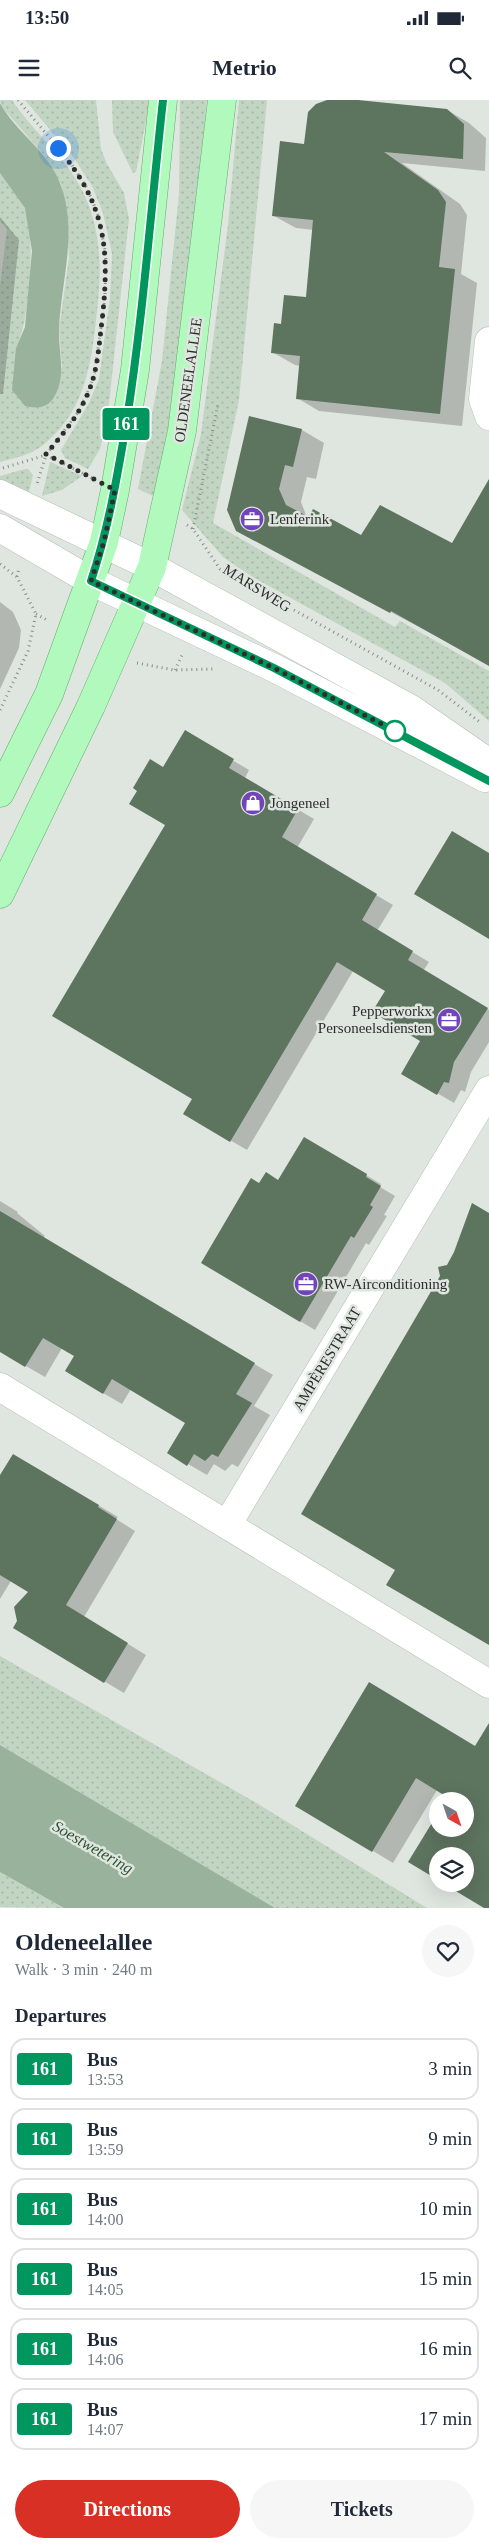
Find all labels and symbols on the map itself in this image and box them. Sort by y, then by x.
your location [46,136,71,161]
street label: OLDENEELALLEE [171,317,205,443]
line badge: 161 [97,408,155,440]
office icon: Lenferink [239,506,265,532]
place label: Lenferink [270,511,330,527]
street label: MARSWEG [220,561,294,615]
unlabelled marker [384,720,406,742]
shop icon: Jongeneel [240,790,266,816]
place label: Jongeneel [270,795,330,811]
place label: Pepperworkx Personeelsdiensten [318,1003,433,1036]
office icon: Pepperworkx Personeelsdiensten [436,1007,462,1033]
office icon: RW-Airconditioning [293,1271,319,1297]
place label: RW-Airconditioning [324,1276,448,1292]
street label: AMPÈRESTRAAT [290,1305,364,1413]
north arrow [429,1792,474,1838]
water label: Soestwetering [49,1817,136,1878]

